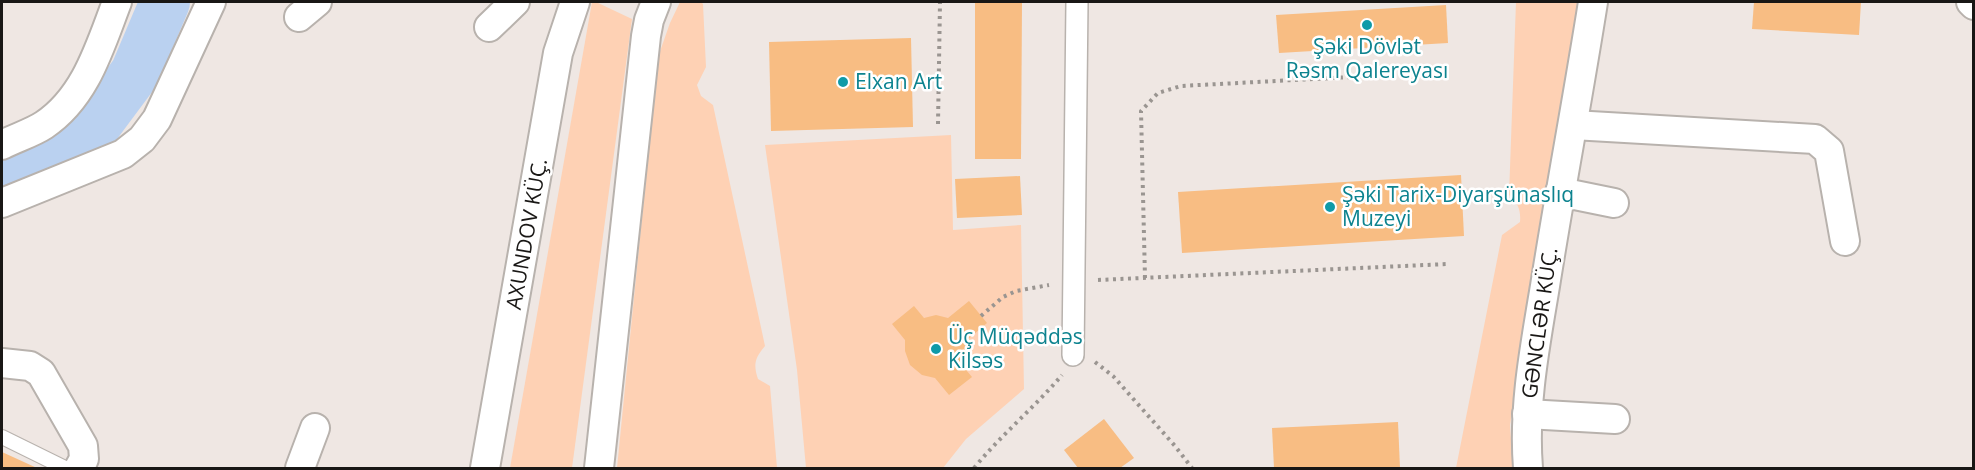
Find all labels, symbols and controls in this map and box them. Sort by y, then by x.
marker: Şəki Dövlət Rəsm Qalereyası [1360,18,1374,32]
place label: Şəki Dövlət Rəsm Qalereyası [1286,32,1448,84]
place label: Elxan Art [855,67,942,95]
marker: Elxan Art [836,75,850,89]
street label: AXUNDOV KÜÇ. [499,156,553,312]
place label: Şəki Tarix-Diyarşünaslıq Muzeyi [1342,180,1574,232]
marker: Şəki Tarix-Diyarşünaslıq Muzeyi [1323,200,1337,214]
street label: GƏNCLƏR KÜÇ. [1515,246,1563,400]
place label: Üç Müqəddəs Kilsəs [948,322,1083,374]
marker: Üç Müqəddəs Kilsəs [929,342,943,356]

